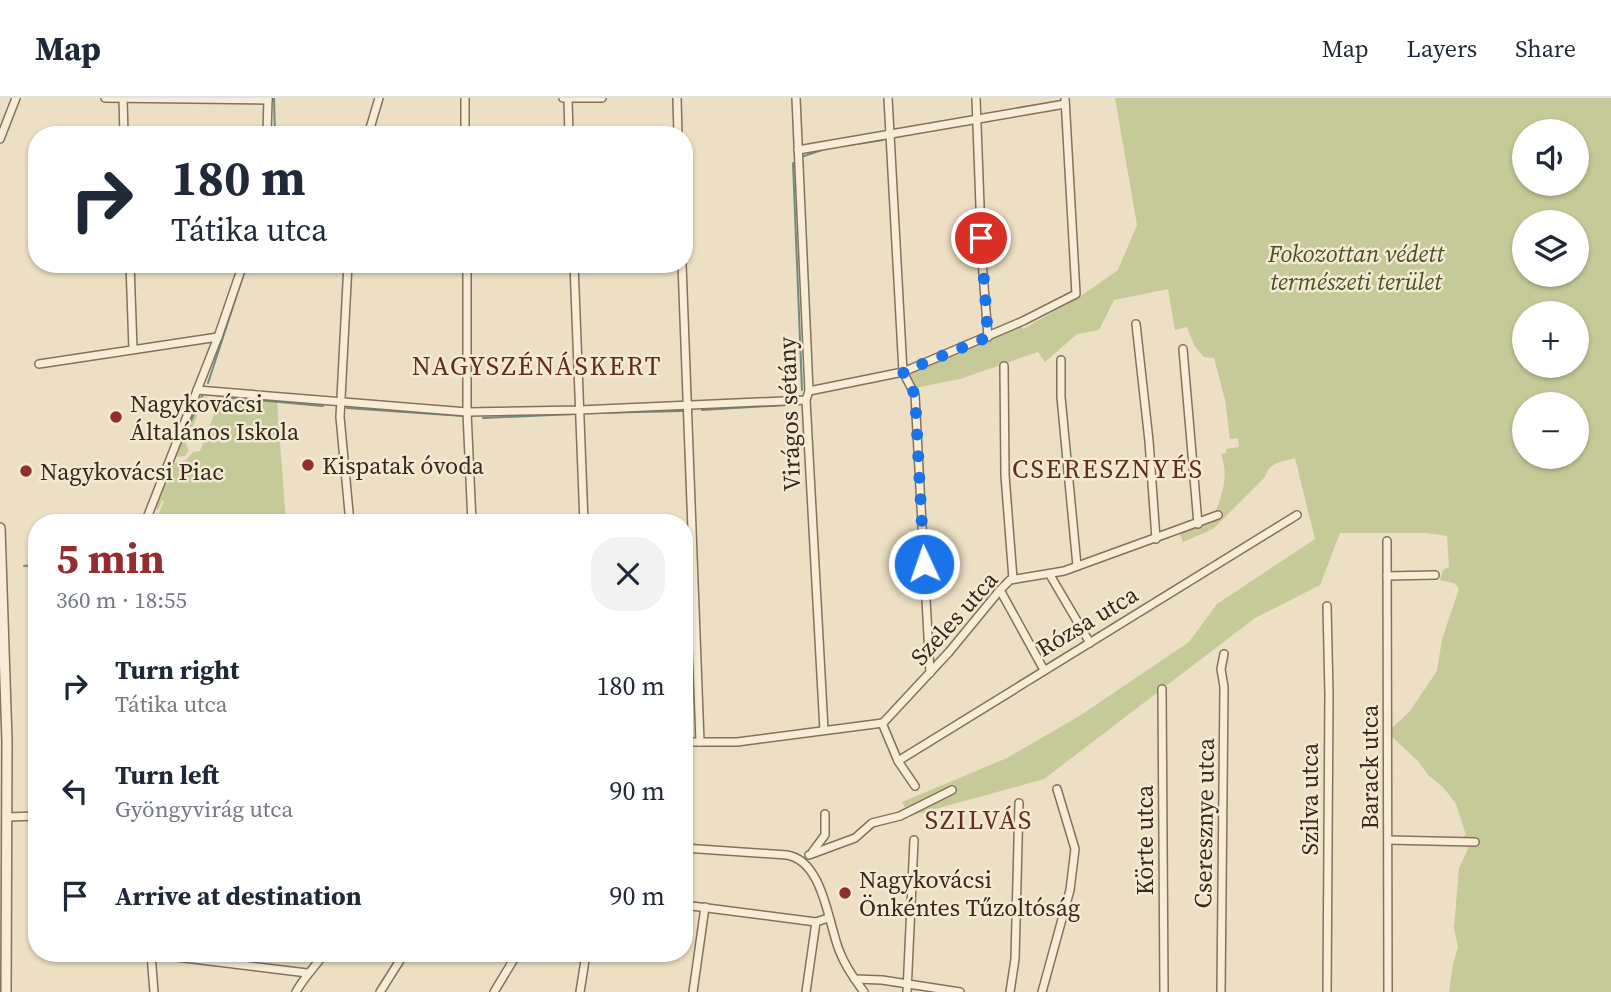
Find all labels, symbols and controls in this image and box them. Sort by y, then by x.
text: Map [35,26,101,71]
text: Map [1322,32,1369,65]
text: Layers [1407,32,1477,65]
text: Share [1515,32,1576,65]
map controls [1512,119,1589,469]
button: sound [1512,119,1589,196]
text: 180 m [171,144,306,211]
icon: right [56,154,147,245]
text: Tátika utca [171,208,327,252]
pin [951,208,1011,268]
button: layers [1512,210,1589,287]
icon: arrive [962,219,1000,257]
park label: Fokozottan védett természeti terület [1267,237,1445,298]
button: + [1512,301,1589,378]
street label: Virágos sétány [770,336,808,492]
district label: NAGYSZÉNÁSKERT [412,348,662,384]
place label: Nagykovácsi Általános Iskola [130,387,300,448]
button: − [1512,392,1589,469]
marker: Nagykovácsi Általános Iskola [108,409,124,425]
place label: Kispatak óvoda [322,449,485,482]
district label: CSERESZNYÉS [1012,451,1204,487]
place label: Nagykovácsi Piac [40,455,224,488]
marker: Kispatak óvoda [300,457,316,473]
marker: Nagykovácsi Piac [18,463,34,479]
position arrow [887,527,961,601]
text: 5 min [56,529,165,587]
button: close [591,537,665,611]
street label: Szeles utca [903,563,1006,672]
street label: Rózsa utca [1030,577,1145,664]
text: 360 m · 18:55 [56,584,187,616]
text: Turn right [115,652,239,688]
icon: right [56,667,94,705]
text: 180 m [597,668,665,704]
text: Tátika utca [115,688,227,720]
street label: Barack utca [1353,704,1386,830]
street label: Cseresznye utca [1186,737,1222,909]
street label: Szilva utca [1293,742,1326,855]
text: Turn left [115,757,219,793]
icon: left [56,772,94,810]
text: 90 m [610,773,665,809]
street label: Körte utca [1128,784,1161,895]
text: Gyöngyvirág utca [115,793,293,825]
district label: SZILVÁS [925,802,1033,838]
place label: Nagykovácsi Önkéntes Tűzoltóság [859,863,1080,924]
icon: arrive [56,877,94,915]
text: Arrive at destination [115,878,362,914]
text: 90 m [610,878,665,914]
marker: Nagykovácsi Önkéntes Tűzoltóság [837,885,853,901]

